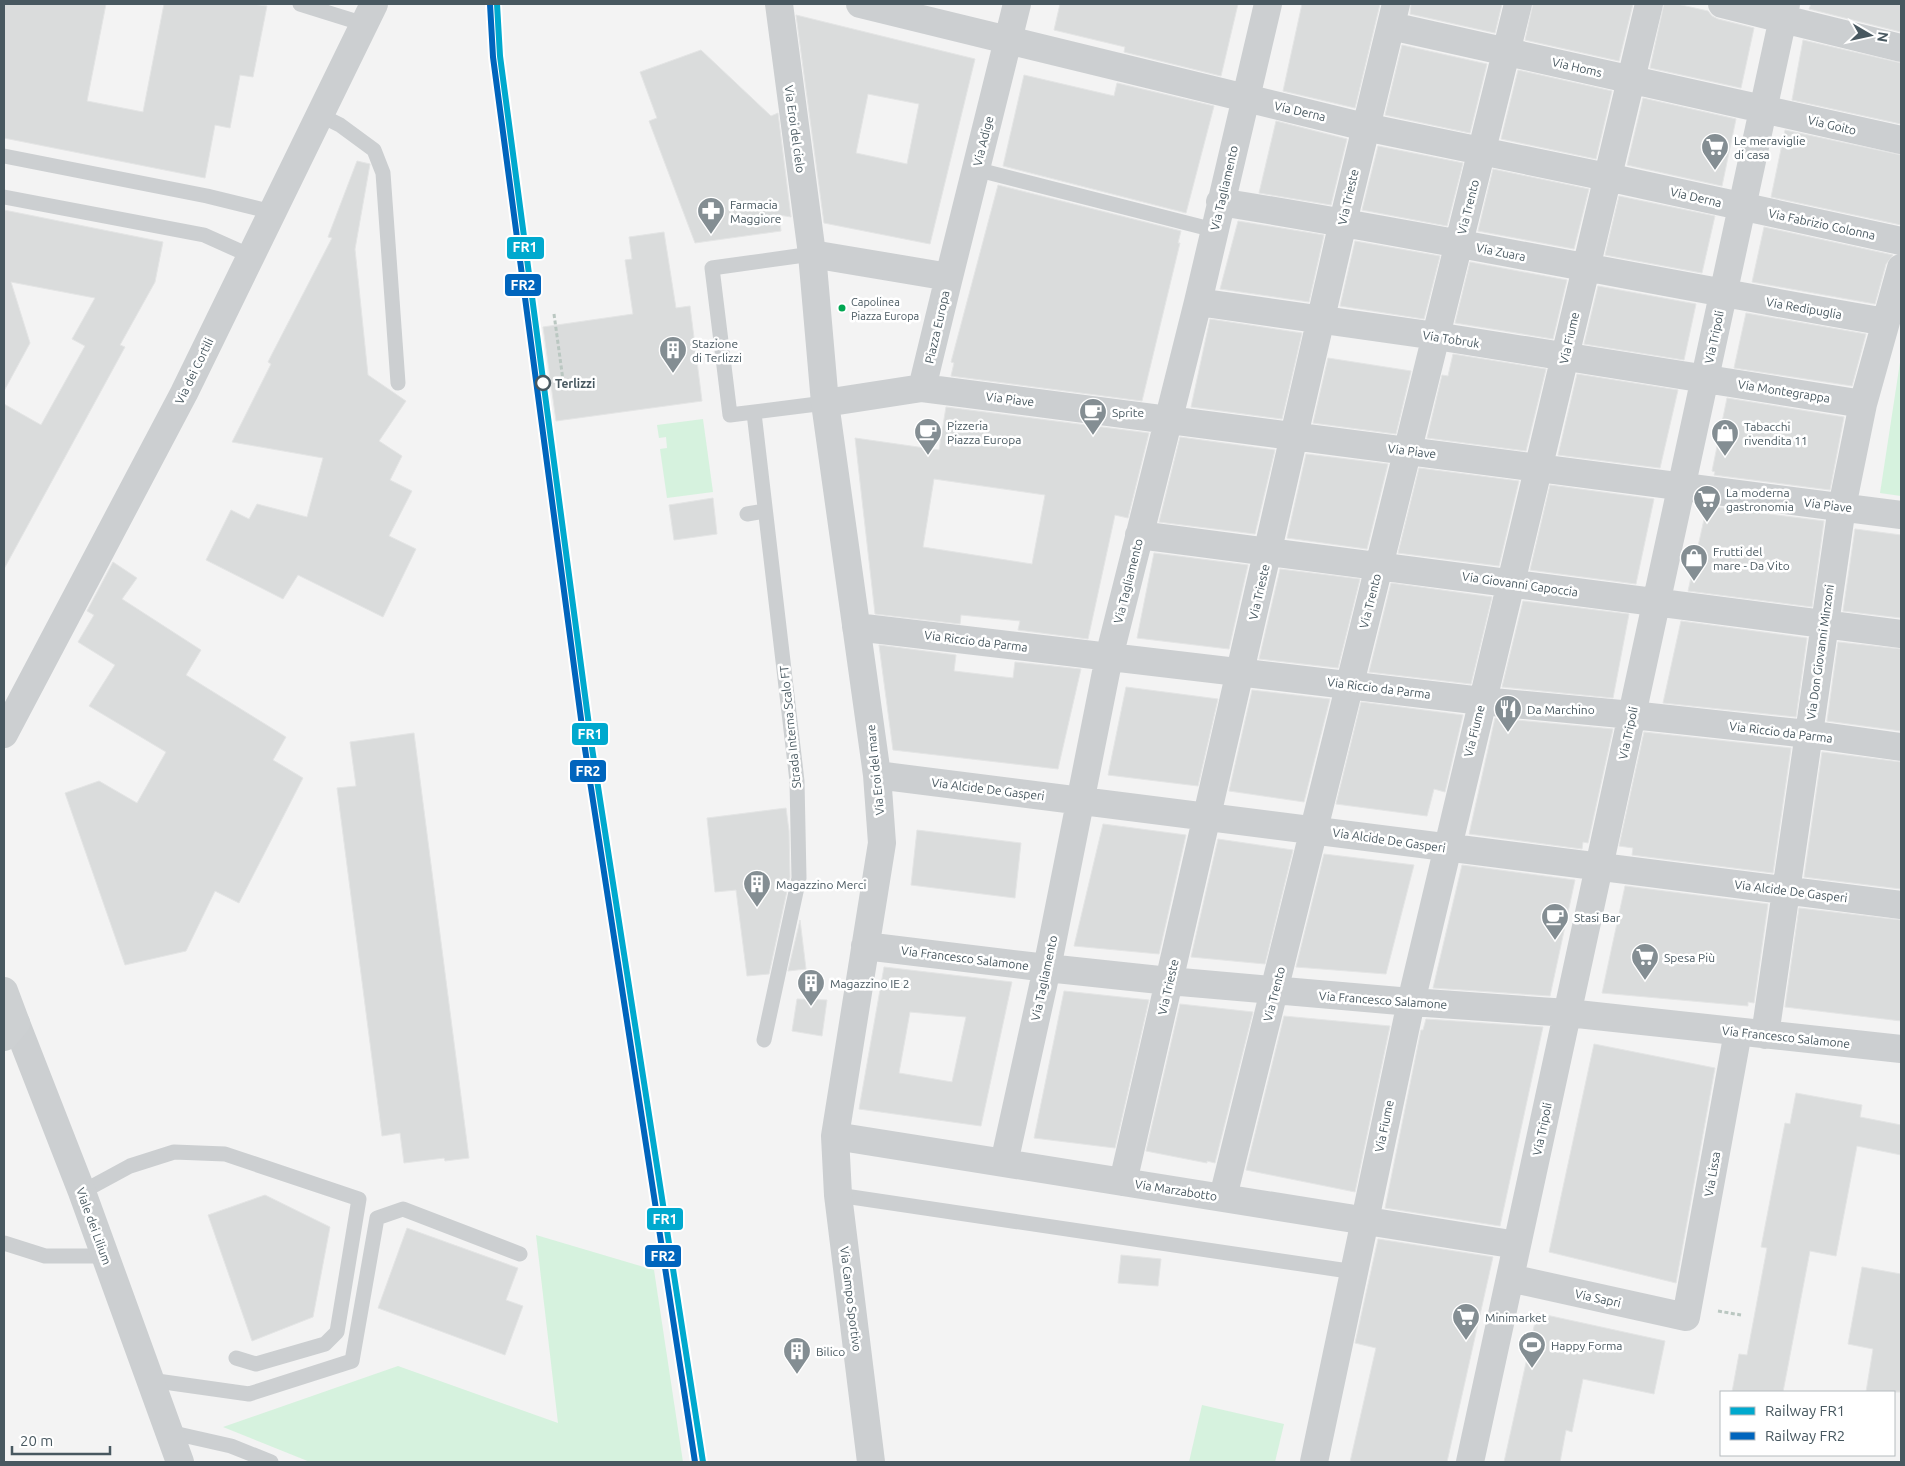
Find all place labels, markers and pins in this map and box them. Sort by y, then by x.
supermarket icon: Le meraviglie di casa [1700,132,1730,171]
place label: Le meraviglie di casa [1734,134,1806,161]
pharmacy icon: Farmacia Maggiore [696,196,726,235]
place label: Farmacia Maggiore [730,198,782,225]
place label: Capolinea Piazza Europa [851,296,919,322]
marker: Capolinea Piazza Europa [837,303,847,313]
building icon: Stazione di Terlizzi [658,335,688,374]
place label: Stazione di Terlizzi [692,337,742,364]
marker: Terlizzi [535,375,551,391]
place label: Terlizzi [555,377,595,390]
cafe icon: Sprite [1078,397,1108,436]
place label: Sprite [1112,406,1144,419]
cafe icon: Pizzeria Piazza Europa [913,417,943,456]
shop icon: Tabacchi rivendita 11 [1710,418,1740,457]
place label: Pizzeria Piazza Europa [947,419,1021,446]
place label: Tabacchi rivendita 11 [1744,420,1808,447]
supermarket icon: La moderna gastronomia [1692,484,1722,523]
place label: La moderna gastronomia [1726,486,1794,513]
shop icon: Frutti del mare - Da Vito [1679,543,1709,582]
place label: Frutti del mare - Da Vito [1713,545,1790,572]
restaurant icon: Da Marchino [1493,694,1523,733]
place label: Da Marchino [1527,703,1595,716]
building icon: Magazzino Merci [742,869,772,908]
place label: Magazzino Merci [776,878,866,891]
cafe icon: Stasi Bar [1540,902,1570,941]
place label: Stasi Bar [1574,911,1621,924]
supermarket icon: Spesa Più [1630,942,1660,981]
place label: Spesa Più [1664,951,1715,964]
building icon: Magazzino IE 2 [796,968,826,1007]
place label: Magazzino IE 2 [830,977,910,990]
supermarket icon: Minimarket [1451,1302,1481,1341]
place label: Minimarket [1485,1311,1547,1324]
sports icon: Happy Forma [1517,1330,1547,1369]
building icon: Bilico [782,1336,812,1375]
place label: Happy Forma [1551,1339,1622,1352]
place label: Bilico [816,1345,845,1358]

